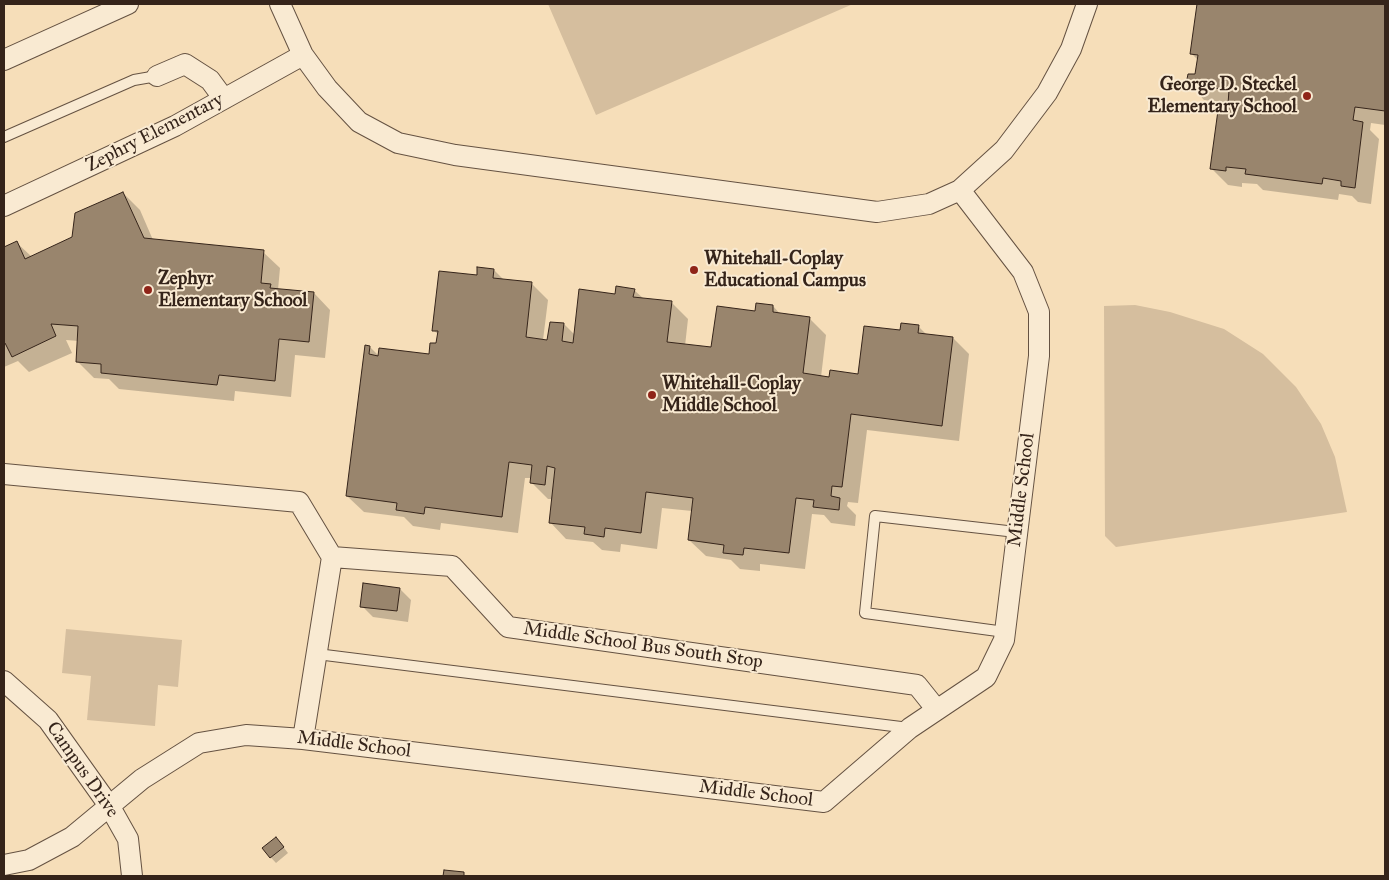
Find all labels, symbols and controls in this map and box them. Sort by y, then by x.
place label: George D. Steckel Elementary School [1148,74,1297,118]
street label: Zephry Elementary [82,89,228,177]
marker: George D. Steckel Elementary School [1301,90,1313,102]
place label: Whitehall-Coplay Educational Campus [704,248,866,292]
marker: Whitehall-Coplay Educational Campus [688,264,700,276]
place label: Zephyr Elementary School [158,268,307,312]
marker: Zephyr Elementary School [142,284,154,296]
place label: Whitehall-Coplay Middle School [662,373,801,417]
marker: Whitehall-Coplay Middle School [646,389,658,401]
street label: Middle School [1004,432,1040,548]
street label: Middle School Bus South Stop [522,618,764,674]
street label: Campus Drive [41,718,123,822]
street label: Middle School [296,727,412,763]
street label: Middle School [698,776,814,812]

